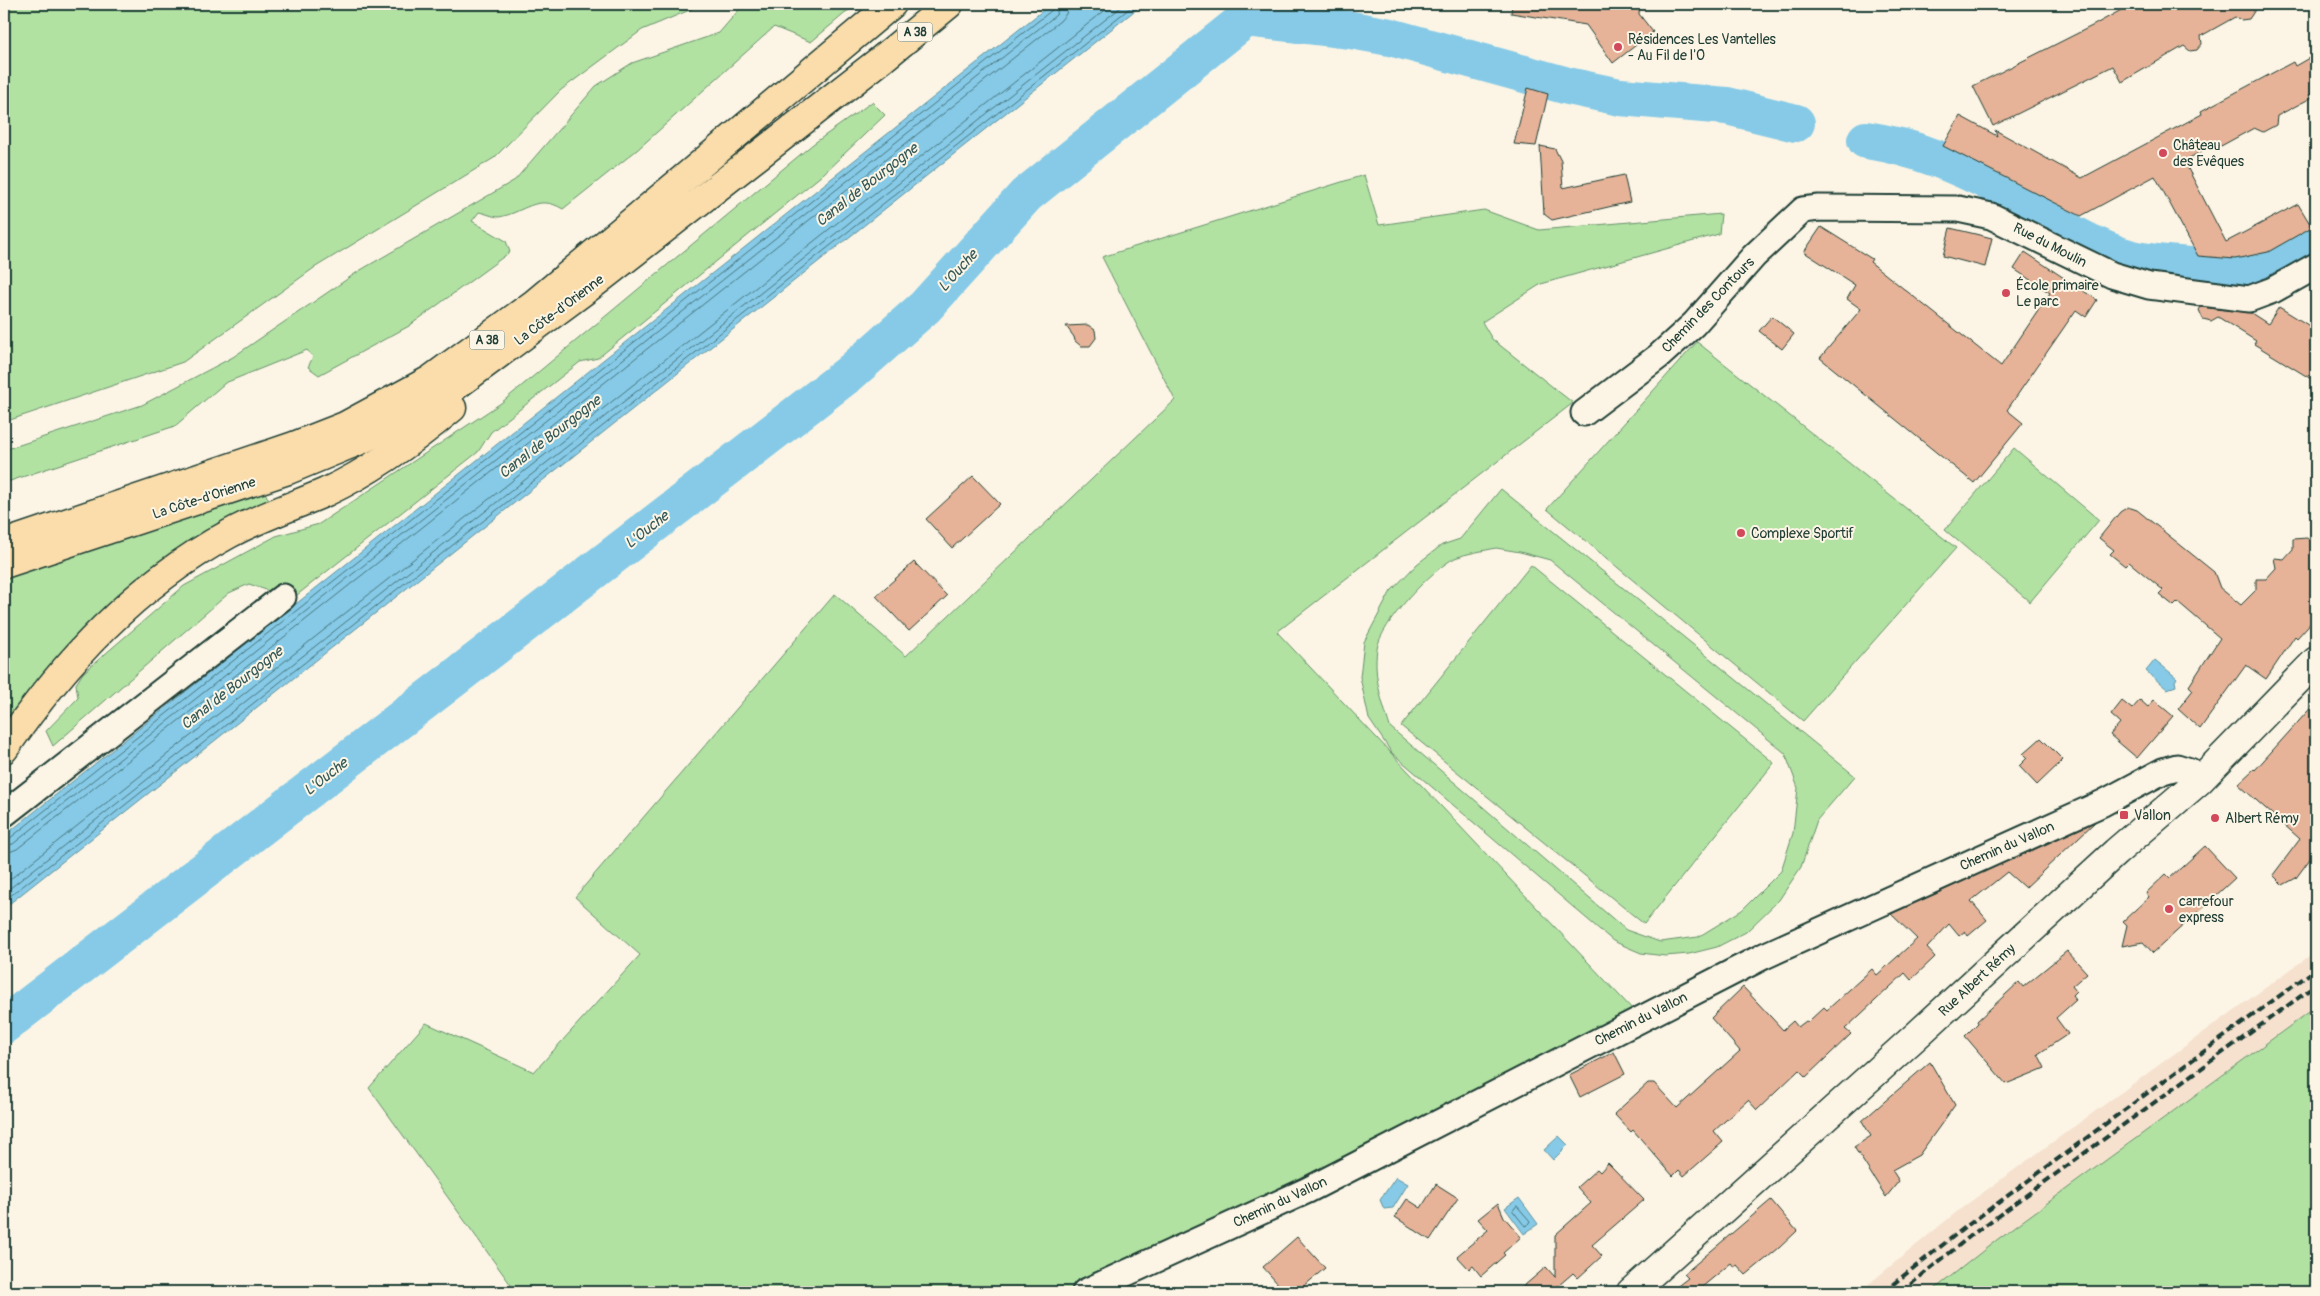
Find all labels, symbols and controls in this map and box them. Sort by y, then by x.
road number: A 38 [898,22,932,42]
place label: Résidences Les Vantelles - Au Fil de l'O [1628,31,1777,64]
marker: Résidences Les Vantelles - Au Fil de l'O [1612,41,1624,53]
place label: Château des Evêques [2173,137,2245,170]
water label: Canal de Bourgogne [812,138,923,231]
marker: Château des Evêques [2157,147,2169,159]
street label: Rue du Moulin [2010,219,2090,271]
water label: L'Ouche [934,245,983,296]
street label: Chemin des Contours [1658,253,1758,356]
street label: La Côte-d'Orienne [511,271,607,349]
place label: École primaire Le parc [2016,276,2099,310]
marker: École primaire Le parc [2000,287,2012,299]
road number: A 38 [470,330,504,350]
water label: Canal de Bourgogne [495,390,606,483]
street label: La Côte-d'Orienne [150,473,258,523]
water label: L'Ouche [621,506,674,553]
place label: Complexe Sportif [1751,525,1854,542]
marker: Complexe Sportif [1735,527,1747,539]
water label: Canal de Bourgogne [177,641,288,734]
water label: L'Ouche [300,753,353,800]
place label: Vallon [2134,807,2171,824]
marker: Vallon [2118,809,2130,821]
place label: Albert Rémy [2225,810,2299,827]
marker: Albert Rémy [2209,812,2221,824]
street label: Chemin du Vallon [1957,818,2057,874]
place label: carrefour express [2179,893,2234,926]
marker: carrefour express [2163,903,2175,915]
street label: Rue Albert Rémy [1935,940,2019,1020]
street label: Chemin du Vallon [1592,988,1690,1050]
street label: Chemin du Vallon [1230,1173,1330,1231]

